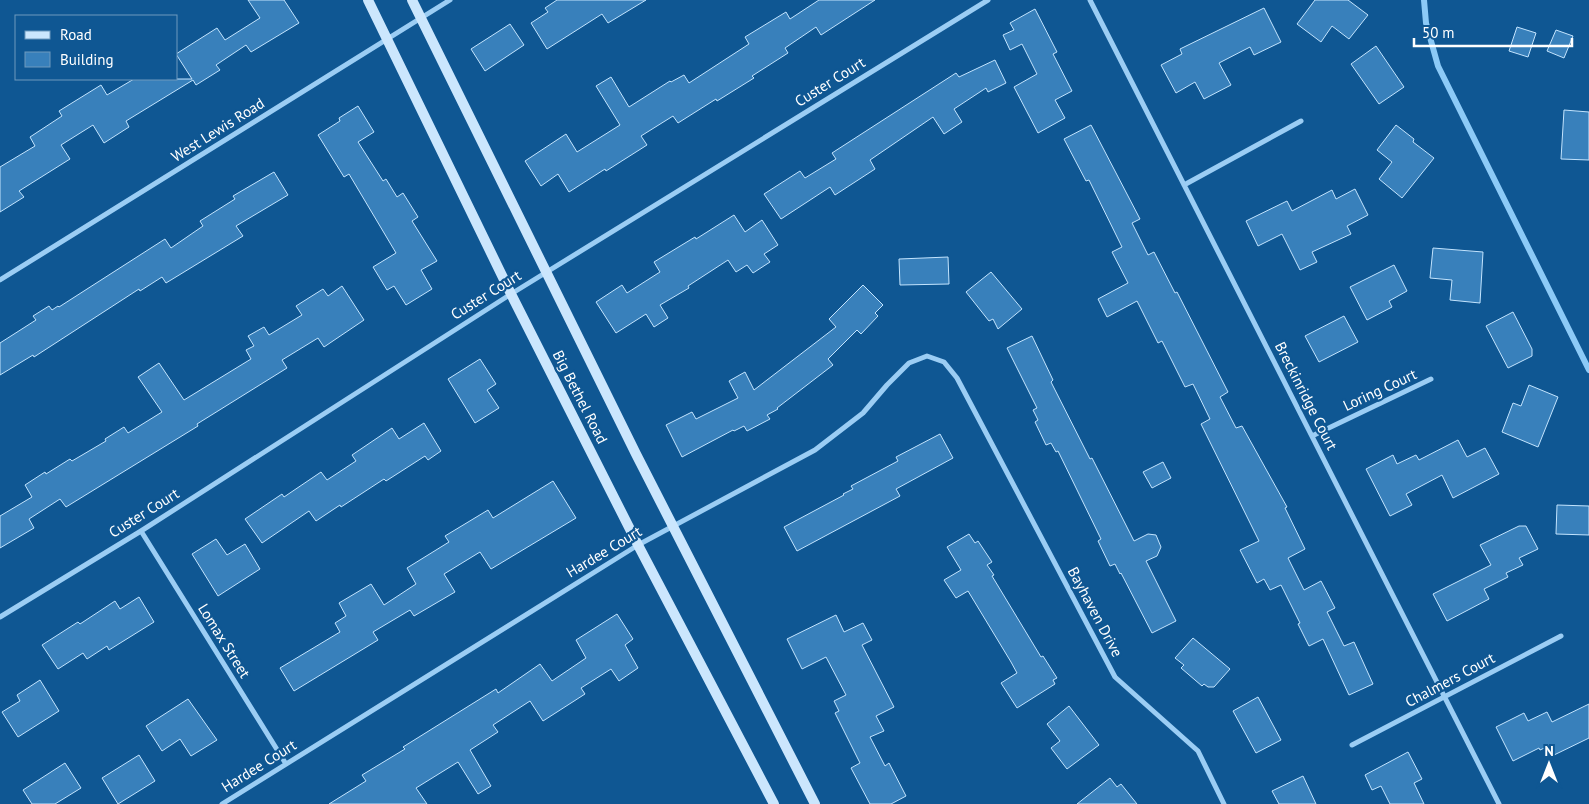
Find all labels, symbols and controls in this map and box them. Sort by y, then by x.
legend [15,15,178,80]
scale bar [1414,15,1572,47]
text: 50 m [1422,23,1455,42]
text: Road [60,25,92,44]
text: Building [60,50,114,69]
street label: Custer Court [791,53,868,111]
street label: West Lewis Road [168,93,268,166]
street label: Custer Court [447,266,524,324]
street label: Breckinridge Court [1271,338,1342,453]
street label: Big Bethel Road [549,347,612,447]
street label: Loring Court [1340,364,1420,415]
street label: Custer Court [105,484,182,542]
street label: Hardee Court [563,522,645,581]
street label: Bayhaven Drive [1064,563,1127,660]
street label: Lomax Street [194,600,255,681]
street label: Chalmers Court [1402,648,1498,711]
street label: Hardee Court [218,735,300,796]
north arrow [1524,739,1574,789]
text: N [1544,742,1554,760]

